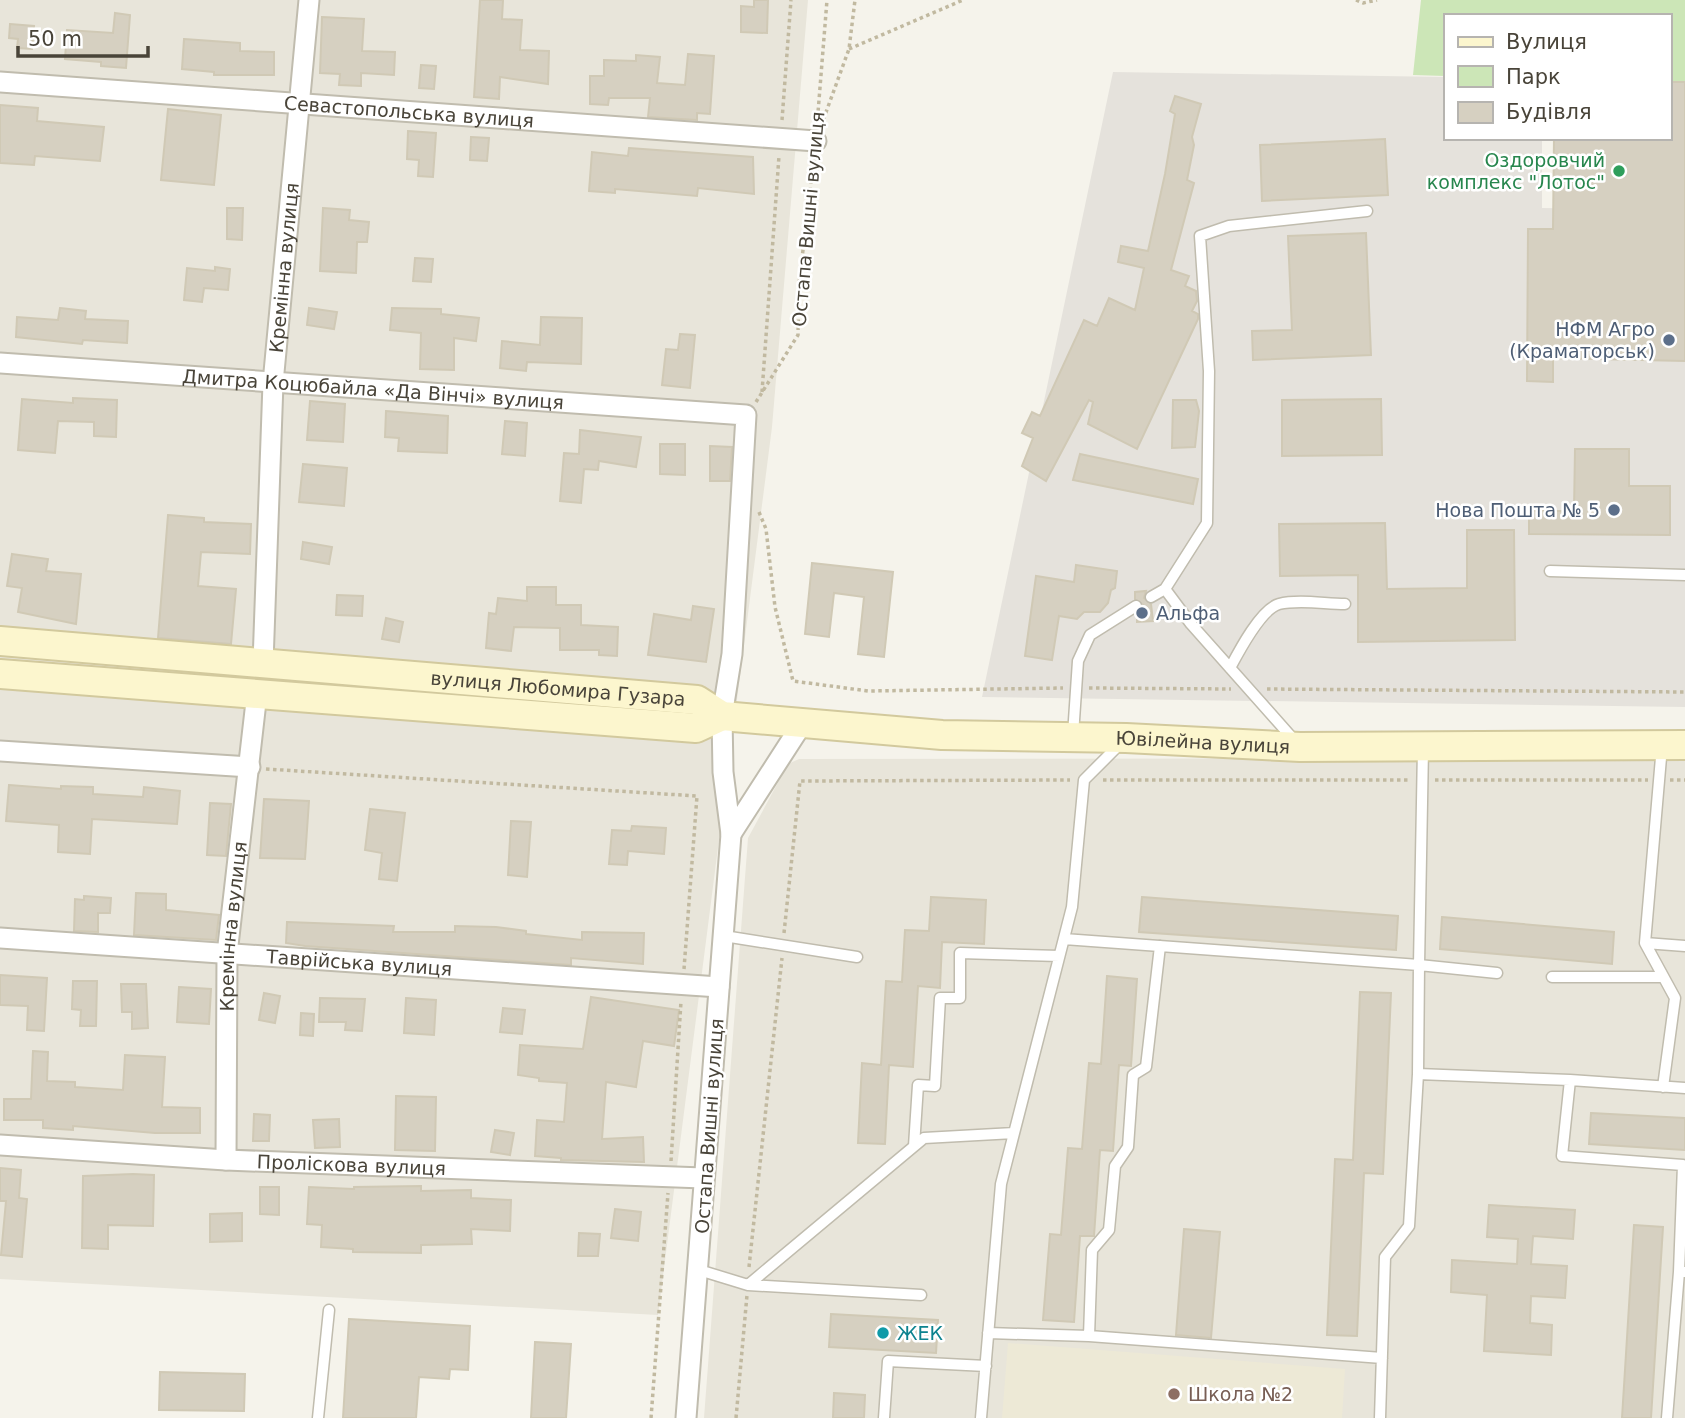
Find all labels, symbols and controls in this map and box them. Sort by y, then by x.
scale bar [18,14,147,58]
legend [1444,14,1671,140]
text: 50 m [28,27,82,51]
text: Вулиця [1506,30,1587,54]
text: Парк [1506,65,1561,89]
street label: Севастопольська вулиця [283,92,535,132]
text: Будівля [1506,100,1592,124]
street label: Остапа Вишні вулиця [788,110,828,328]
place label: Оздоровчий комплекс "Лотос" [1427,149,1605,193]
marker: Оздоровчий комплекс "Лотос" [1611,163,1627,179]
street label: Кремінна вулиця [265,182,303,354]
place label: НФМ Агро (Краматорськ) [1509,318,1655,362]
marker: НФМ Агро (Краматорськ) [1661,332,1677,348]
street label: Дмитра Коцюбайла «Да Вінчі» вулиця [182,365,565,413]
place label: Нова Пошта № 5 [1435,499,1600,521]
marker: Нова Пошта № 5 [1606,502,1622,518]
place label: Альфа [1156,602,1220,624]
marker: Альфа [1134,605,1150,621]
street label: вулиця Любомира Гузара [430,666,686,710]
street label: Ювілейна вулиця [1115,727,1291,757]
street label: Кремінна вулиця [216,840,251,1011]
street label: Таврійська вулиця [264,945,453,980]
street label: Остапа Вишні вулиця [690,1017,728,1235]
street label: Проліскова вулиця [256,1150,446,1179]
place label: ЖЕК [897,1322,943,1344]
marker: ЖЕК [875,1325,891,1341]
place label: Школа №2 [1188,1383,1293,1405]
marker: Школа №2 [1166,1386,1182,1402]

